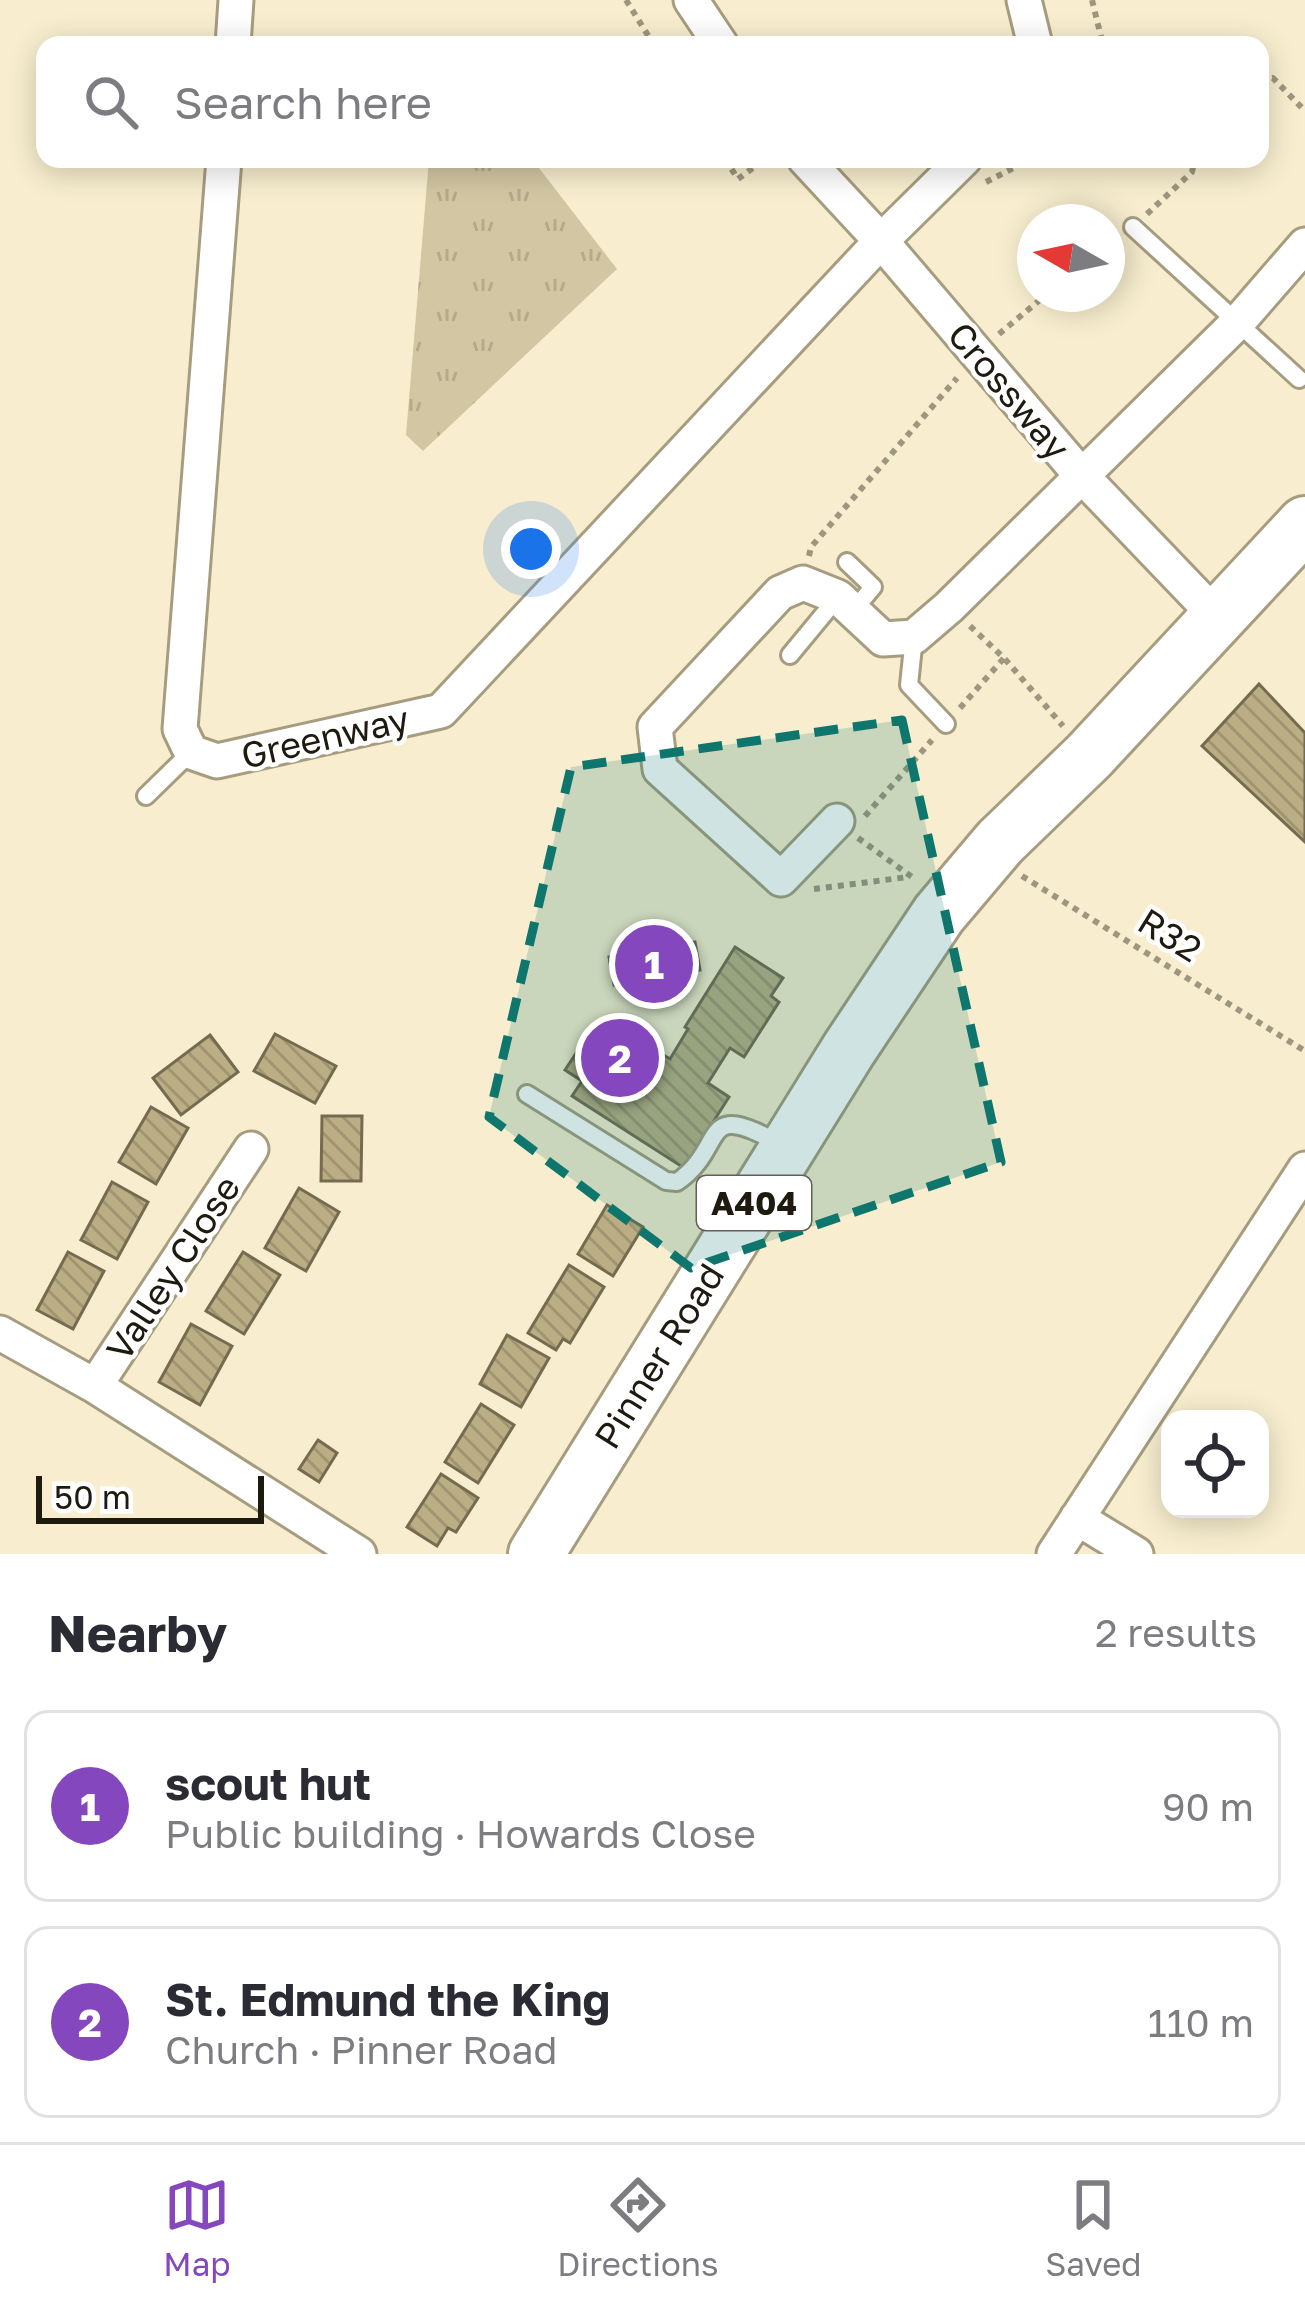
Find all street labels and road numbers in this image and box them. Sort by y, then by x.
street label: Crossway [940,313,1079,468]
street label: Greenway [237,696,413,777]
street label: R32 [1131,899,1210,970]
street label: Valley Close [97,1167,248,1368]
road number: A404 [697,1176,811,1230]
street label: Pinner Road [585,1255,732,1456]

